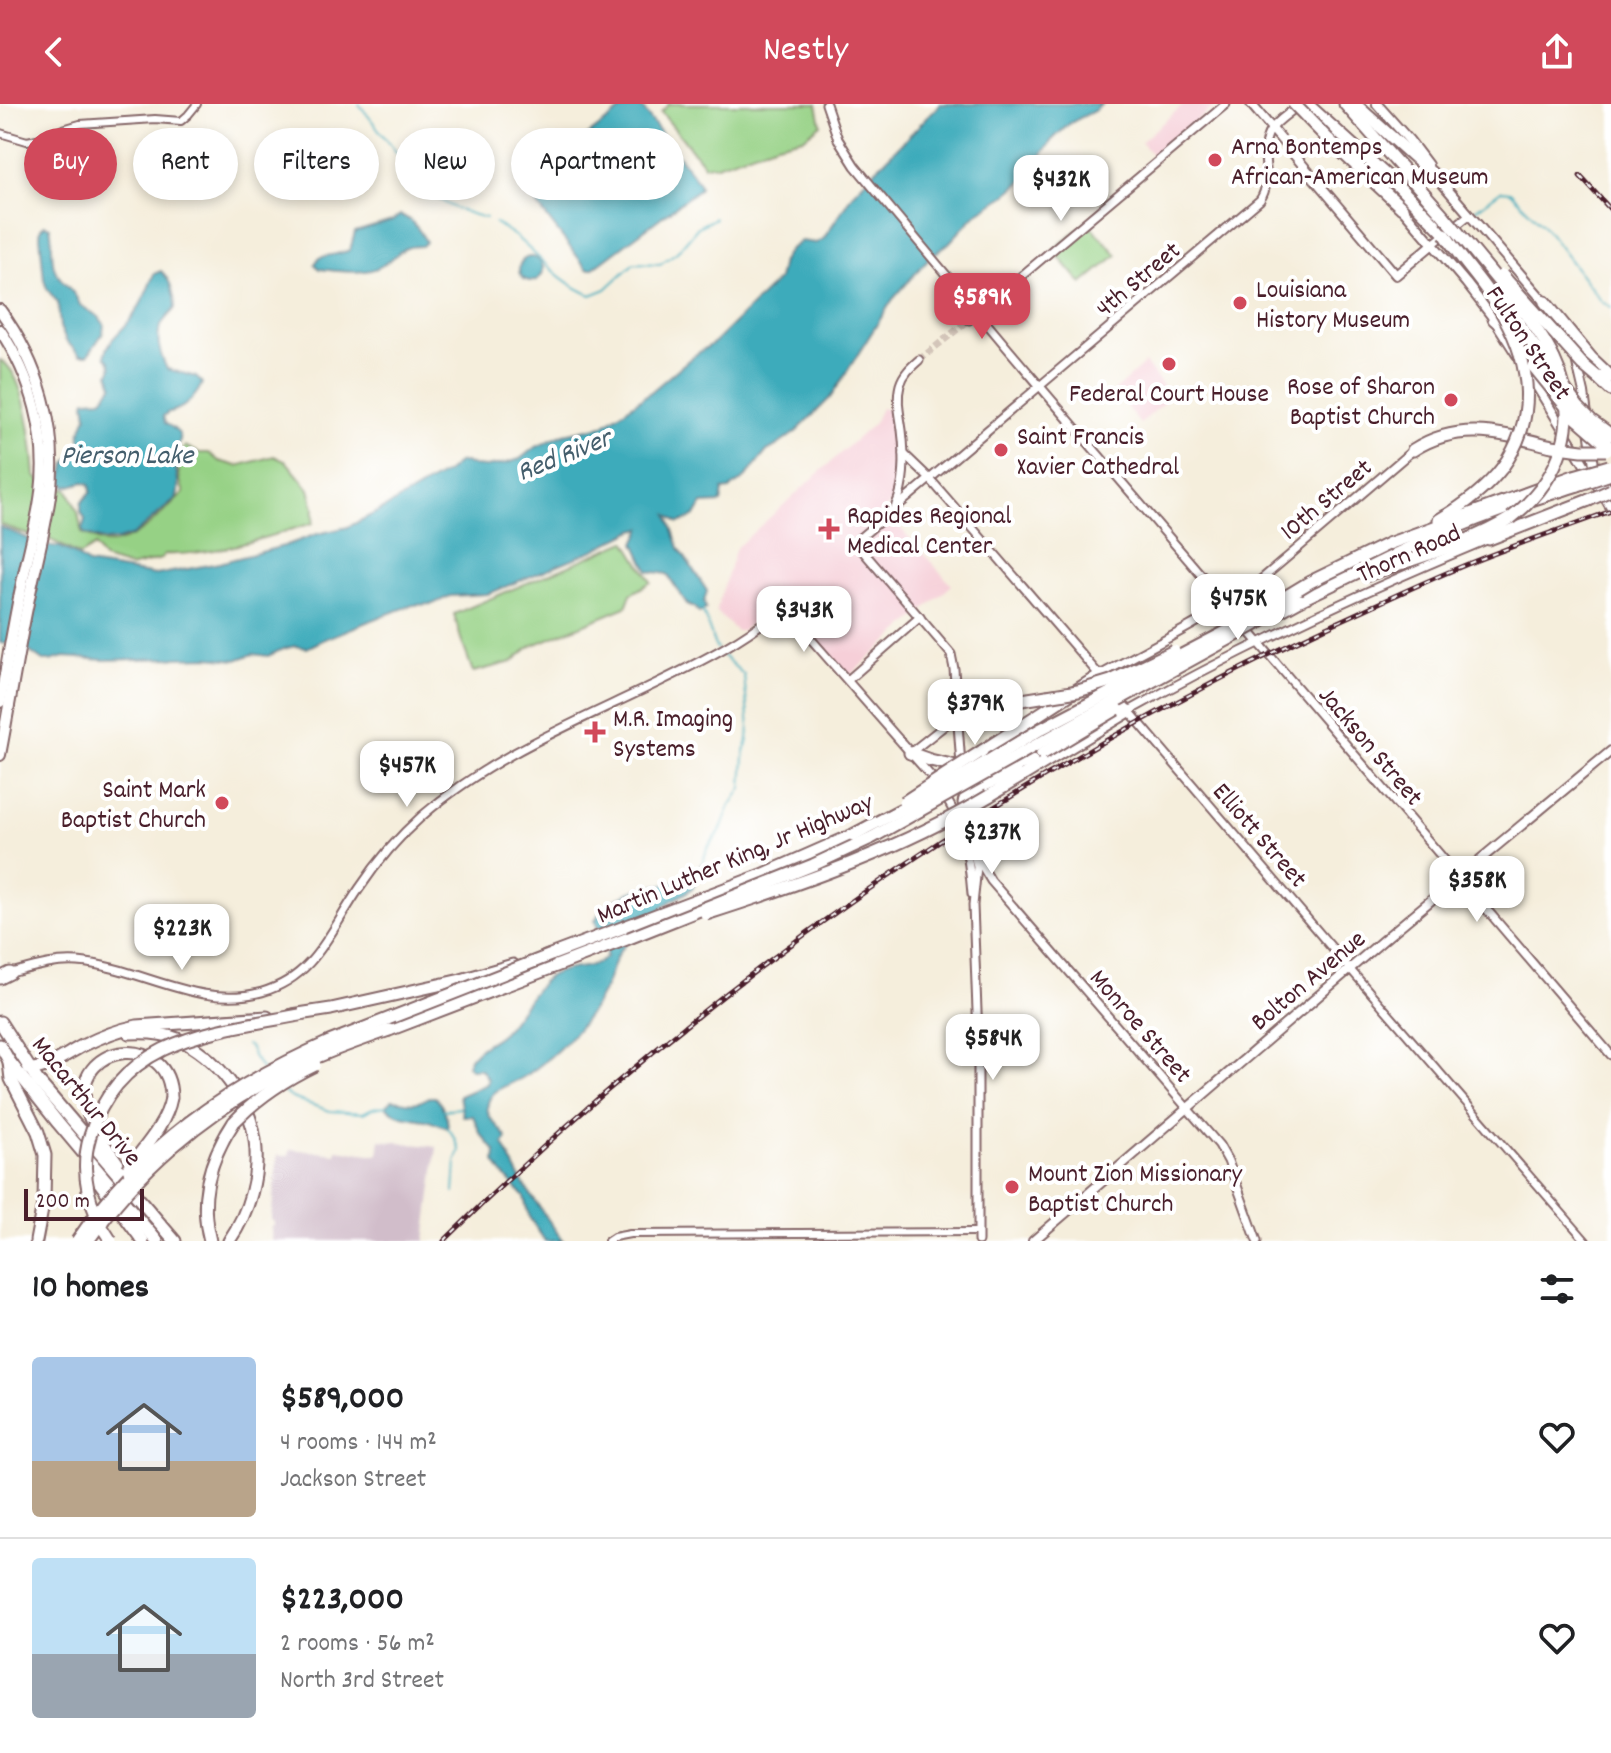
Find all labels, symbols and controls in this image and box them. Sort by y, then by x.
text: Nestly [763,26,848,78]
icon: back [32,30,76,74]
icon: share [1535,30,1579,74]
chip: Buy [24,128,117,200]
chip: Rent [133,128,238,200]
chip: Filters [254,128,379,200]
chip: New [395,128,495,200]
chip: Apartment [511,128,684,200]
place label: Arna Bontemps African-American Museum [1231,130,1489,197]
marker: Arna Bontemps African-American Museum [1206,151,1224,169]
pin: $432K [1005,155,1117,223]
text: $432K [1032,162,1090,199]
street label: 4th Street [1089,234,1190,327]
pin: $589K [926,273,1038,341]
place label: Louisiana History Museum [1256,273,1410,340]
street label: Fulton Street [1475,279,1579,409]
text: $589K [952,280,1012,317]
marker: Louisiana History Museum [1231,294,1249,312]
marker: Federal Court House [1160,355,1178,373]
place label: Rose of Sharon Baptist Church [1287,370,1435,437]
place label: Federal Court House [1069,377,1269,414]
marker: Rose of Sharon Baptist Church [1442,391,1460,409]
water label: Red River [512,419,621,495]
place label: Saint Francis Xavier Cathedral [1017,420,1179,487]
water label: Pierson Lake [61,438,195,478]
marker: Saint Francis Xavier Cathedral [992,441,1010,459]
street label: 10th Street [1273,451,1382,550]
place label: Rapides Regional Medical Center [847,499,1011,566]
street label: Thorn Road [1352,516,1467,594]
marker: Rapides Regional Medical Center [818,518,840,540]
pin: $475K [1182,574,1294,642]
text: $475K [1209,581,1267,618]
pin: $343K [748,586,860,654]
text: $343K [774,593,834,630]
pin: $379K [919,679,1031,747]
street label: Jackson Street [1308,679,1431,816]
text: $379K [946,686,1004,723]
place label: M.R. Imaging Systems [613,702,733,769]
marker: M.R. Imaging Systems [584,721,606,743]
pin: $457K [351,741,463,809]
text: $457K [378,748,436,785]
place label: Saint Mark Baptist Church [61,773,206,840]
street label: Elliott Street [1202,776,1315,897]
street label: Martin Luther King, Jr Highway [592,785,880,935]
marker: Saint Mark Baptist Church [213,794,231,812]
pin: $237K [936,808,1048,876]
text: $237K [963,815,1021,852]
pin: $358K [1421,856,1533,924]
text: $358K [1447,863,1507,900]
pin: $223K [126,904,238,972]
text: $223K [152,911,212,948]
street label: Bolton Avenue [1244,922,1375,1041]
street label: Monroe Street [1079,962,1200,1093]
pin: $584K [937,1014,1049,1082]
text: $584K [964,1021,1022,1058]
street label: Macarthur Drive [21,1029,149,1175]
place label: Mount Zion Missionary Baptist Church [1028,1157,1242,1224]
marker: Mount Zion Missionary Baptist Church [1003,1178,1021,1196]
scale bar [24,1185,144,1221]
text: 200 m [36,1187,90,1218]
text: 10 homes [32,1265,149,1314]
icon: filters [1535,1267,1579,1311]
text: $589,000 [280,1376,404,1425]
icon: home [96,1389,192,1485]
icon: heart [1535,1415,1579,1459]
text: 4 rooms · 144 m² [280,1425,437,1462]
text: Jackson Street [280,1462,426,1499]
text: $223,000 [280,1577,404,1626]
icon: home [96,1590,192,1686]
icon: heart [1535,1616,1579,1660]
text: 2 rooms · 56 m² [280,1626,435,1663]
text: North 3rd Street [280,1663,444,1700]

